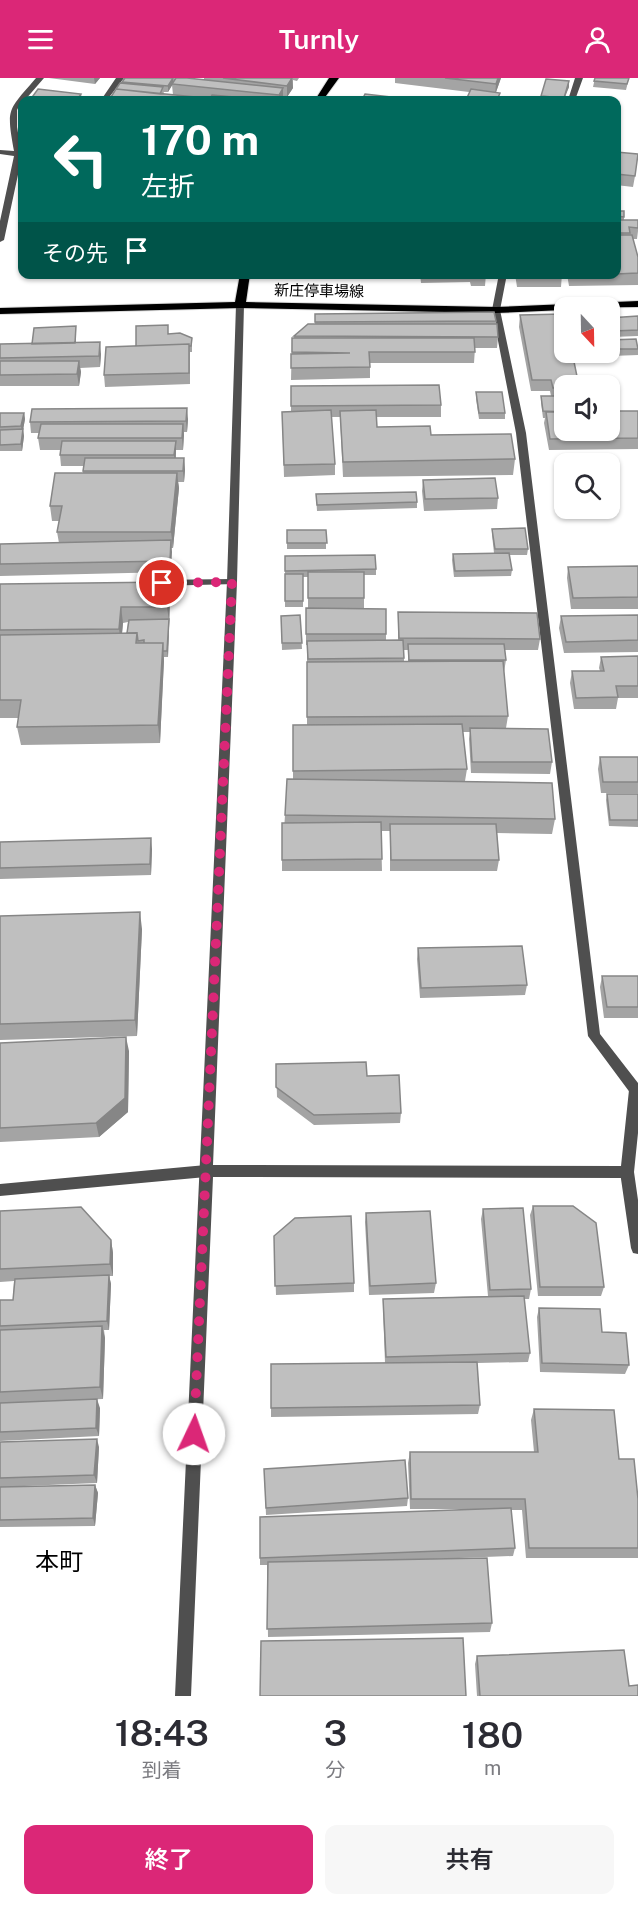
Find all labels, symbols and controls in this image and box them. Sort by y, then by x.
icon: menu [24,23,57,56]
text: Turnly [279,23,359,55]
icon: person [581,23,614,56]
text: 170 m [141,115,259,164]
icon: left [42,120,120,198]
text: 左折 [141,170,195,202]
icon: arrive [120,234,153,267]
text: その先 [42,240,108,266]
street label: 新庄停車場線 [274,281,364,300]
north arrow [554,297,620,363]
map controls [554,297,620,519]
button: sound [554,375,620,441]
button: search [554,453,620,519]
pin [136,557,187,608]
icon: arrive [145,566,178,599]
position arrow [162,1402,226,1466]
district label: 本町 [35,1547,83,1575]
text: 18:43 [115,1712,209,1754]
text: 3 [324,1712,347,1754]
text: 180 [462,1714,523,1756]
text: m [484,1756,501,1780]
text: 到着 [142,1758,182,1782]
text: 分 [325,1758,345,1782]
button: 終了 [24,1825,313,1894]
button: 共有 [325,1825,614,1894]

